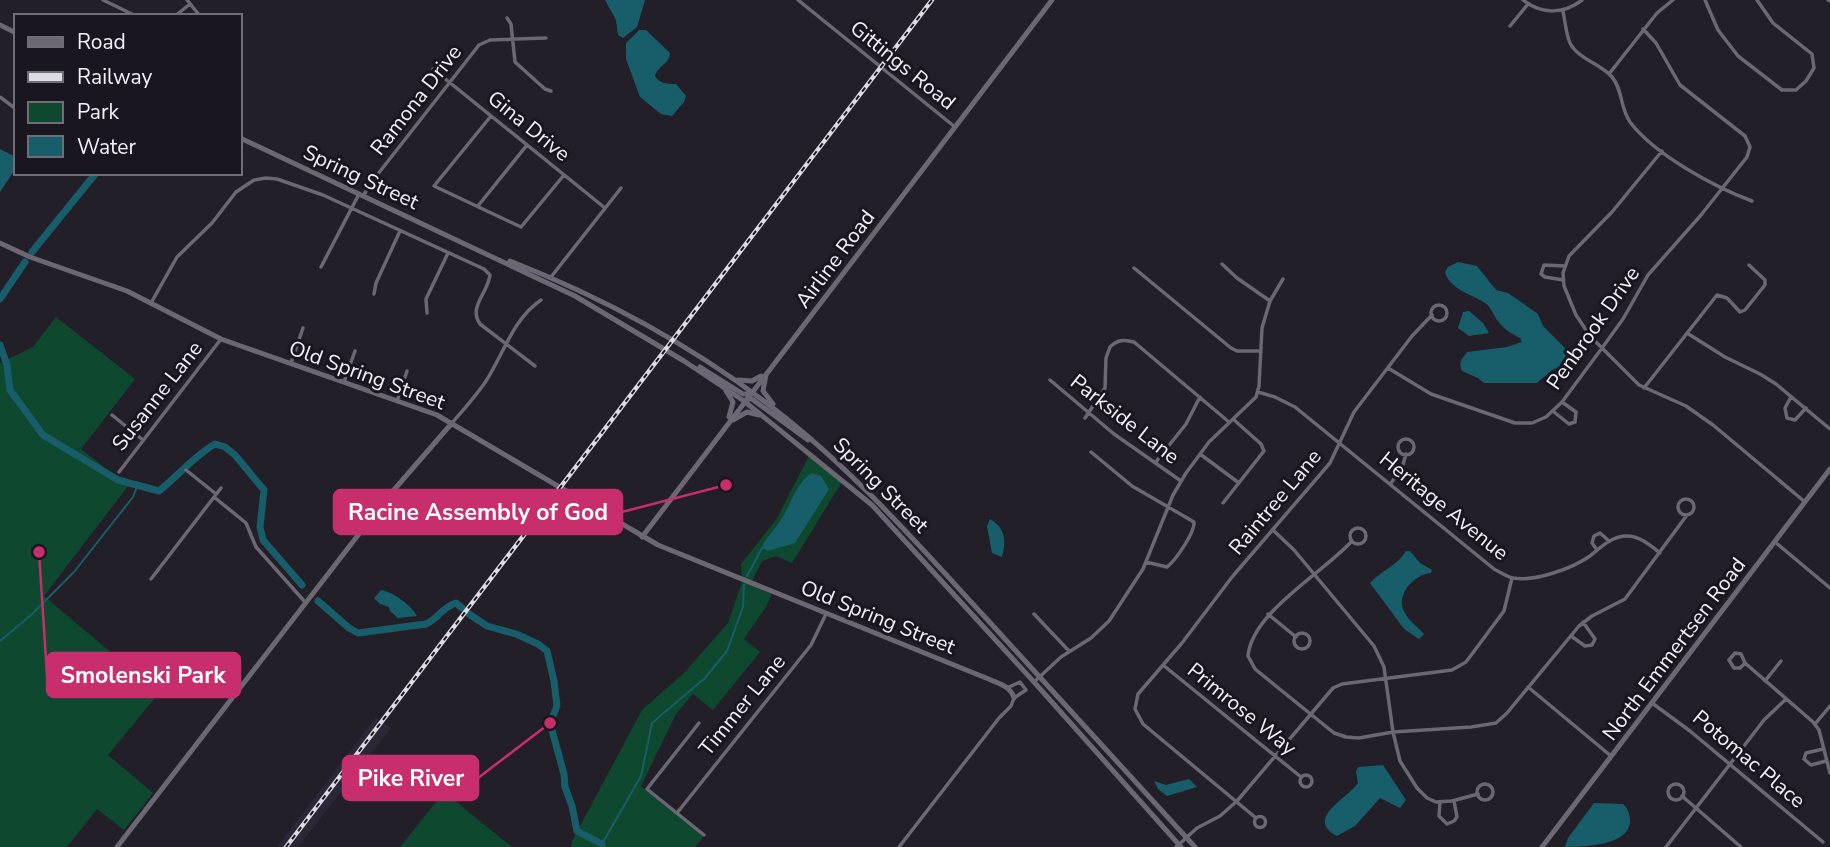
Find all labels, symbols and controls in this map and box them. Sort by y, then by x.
legend [14,14,242,175]
street label: Gittings Road [844,14,962,116]
text: Road [77,28,126,56]
street label: Ramona Drive [364,39,468,161]
text: Railway [77,63,152,91]
street label: Gina Drive [482,84,576,168]
text: Park [77,98,119,126]
text: Water [77,133,136,161]
street label: Spring Street [299,138,424,216]
street label: Airline Road [789,204,881,314]
street label: Penbrook Drive [1540,261,1646,395]
street label: Old Spring Street [285,334,450,416]
street label: Susanne Lane [105,335,209,457]
street label: Parkside Lane [1065,368,1185,470]
street label: Spring Street [827,431,935,539]
street label: Raintree Lane [1222,443,1328,561]
street label: Heritage Avenue [1374,445,1514,567]
callout: Racine Assembly of God [334,490,622,534]
text: Racine Assembly of God [348,497,608,528]
street label: North Emmertsen Road [1596,552,1752,746]
street label: Old Spring Street [797,573,960,661]
street label: Timmer Lane [692,648,792,762]
callout: Smolenski Park [47,653,240,697]
street label: Primrose Way [1182,656,1303,762]
text: Smolenski Park [60,660,226,691]
street label: Potomac Place [1687,704,1811,814]
callout: Pike River [343,756,478,800]
text: Pike River [358,763,464,794]

